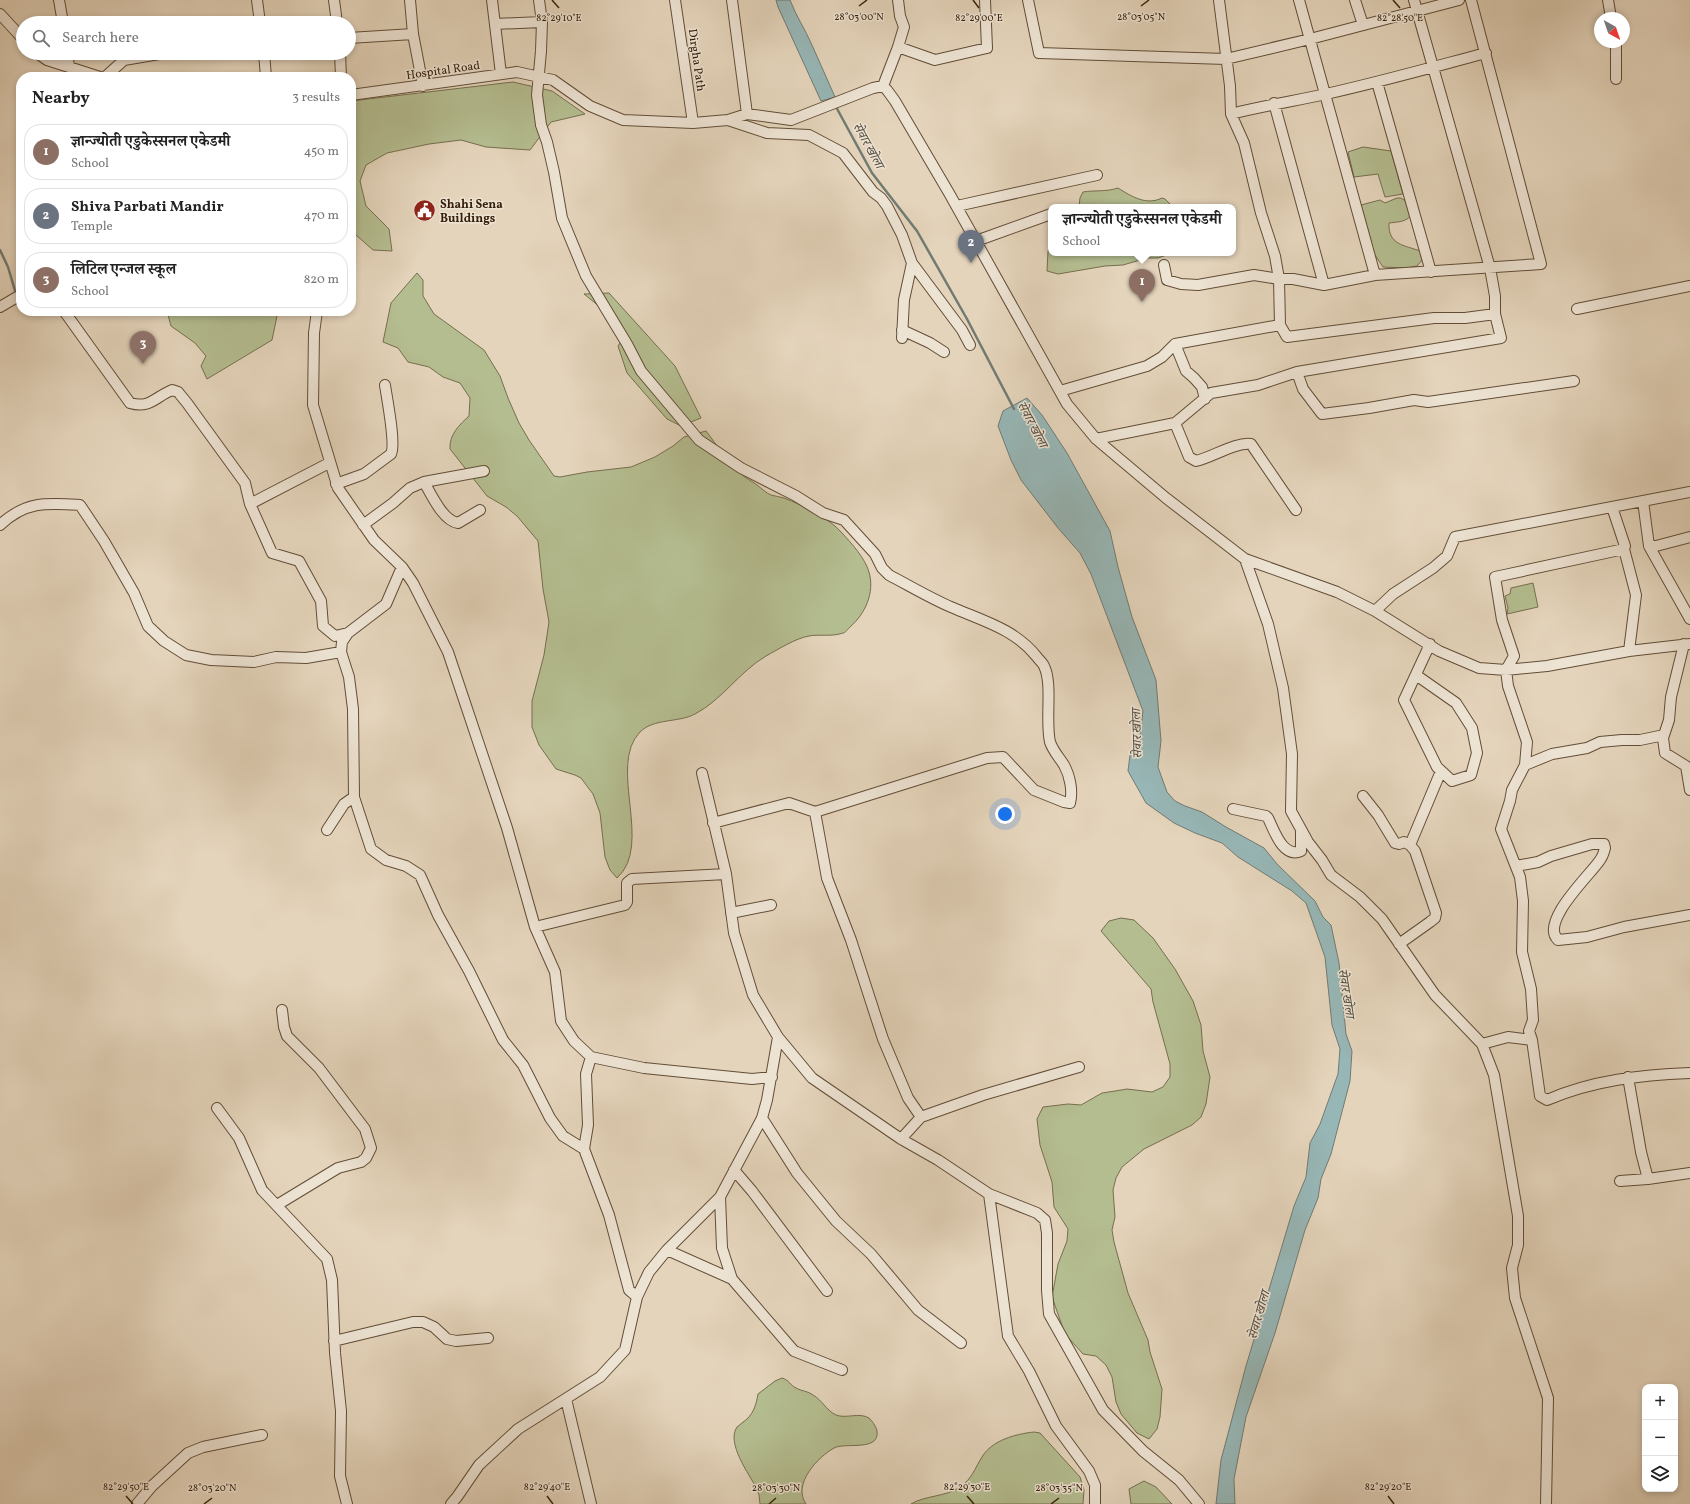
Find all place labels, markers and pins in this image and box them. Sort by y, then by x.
place label: Shahi Sena Buildings [440,197,503,227]
public building icon: Shahi Sena Buildings [411,198,437,224]
pin: 2 [958,230,984,263]
pin: 1 [1129,269,1155,302]
pin: 3 [130,331,156,364]

